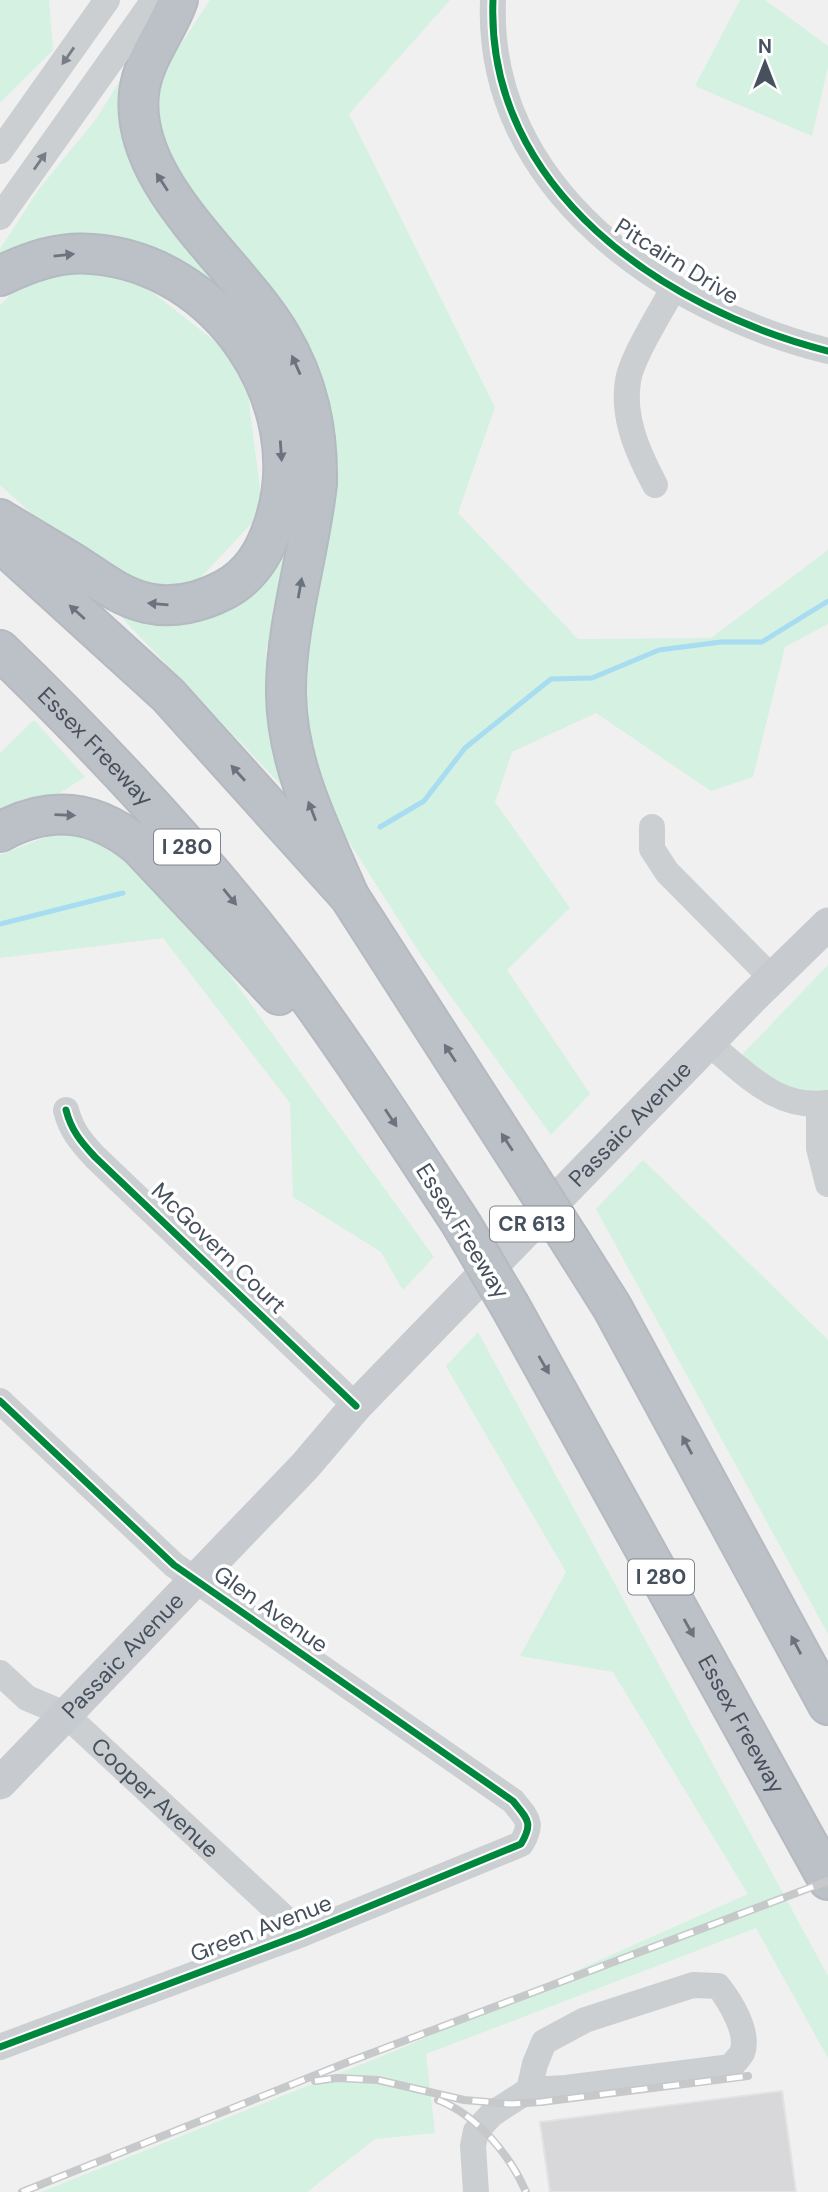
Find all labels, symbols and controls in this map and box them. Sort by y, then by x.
north arrow [730,28,800,98]
text: N [758,34,772,59]
one-way arrow [61,47,75,65]
one-way arrow [32,152,46,170]
one-way arrow [156,172,169,192]
street label: Pitcairn Drive [609,211,745,311]
one-way arrow [54,250,76,261]
one-way arrow [290,355,301,376]
one-way arrow [276,440,287,462]
one-way arrow [295,577,306,599]
one-way arrow [147,598,169,609]
one-way arrow [68,604,86,620]
street label: Essex Freeway [31,681,160,813]
one-way arrow [231,764,246,781]
one-way arrow [306,800,317,821]
one-way arrow [54,809,76,821]
road number: I 280 [154,830,220,864]
one-way arrow [222,889,237,906]
one-way arrow [443,1043,456,1063]
street label: Passaic Avenue [562,1054,698,1193]
one-way arrow [384,1108,397,1127]
one-way arrow [500,1132,513,1151]
street label: Essex Freeway [409,1158,517,1305]
street label: McGovern Court [145,1176,293,1320]
road number: CR 613 [490,1206,574,1242]
one-way arrow [538,1355,550,1375]
one-way arrow [681,1435,693,1455]
street label: Glen Avenue [208,1559,334,1659]
road number: I 280 [628,1560,694,1594]
street label: Passaic Avenue [55,1586,190,1725]
one-way arrow [683,1619,695,1638]
one-way arrow [790,1635,801,1655]
street label: Essex Freeway [691,1649,792,1799]
street label: Cooper Avenue [85,1731,225,1864]
street label: Green Avenue [186,1887,336,1969]

